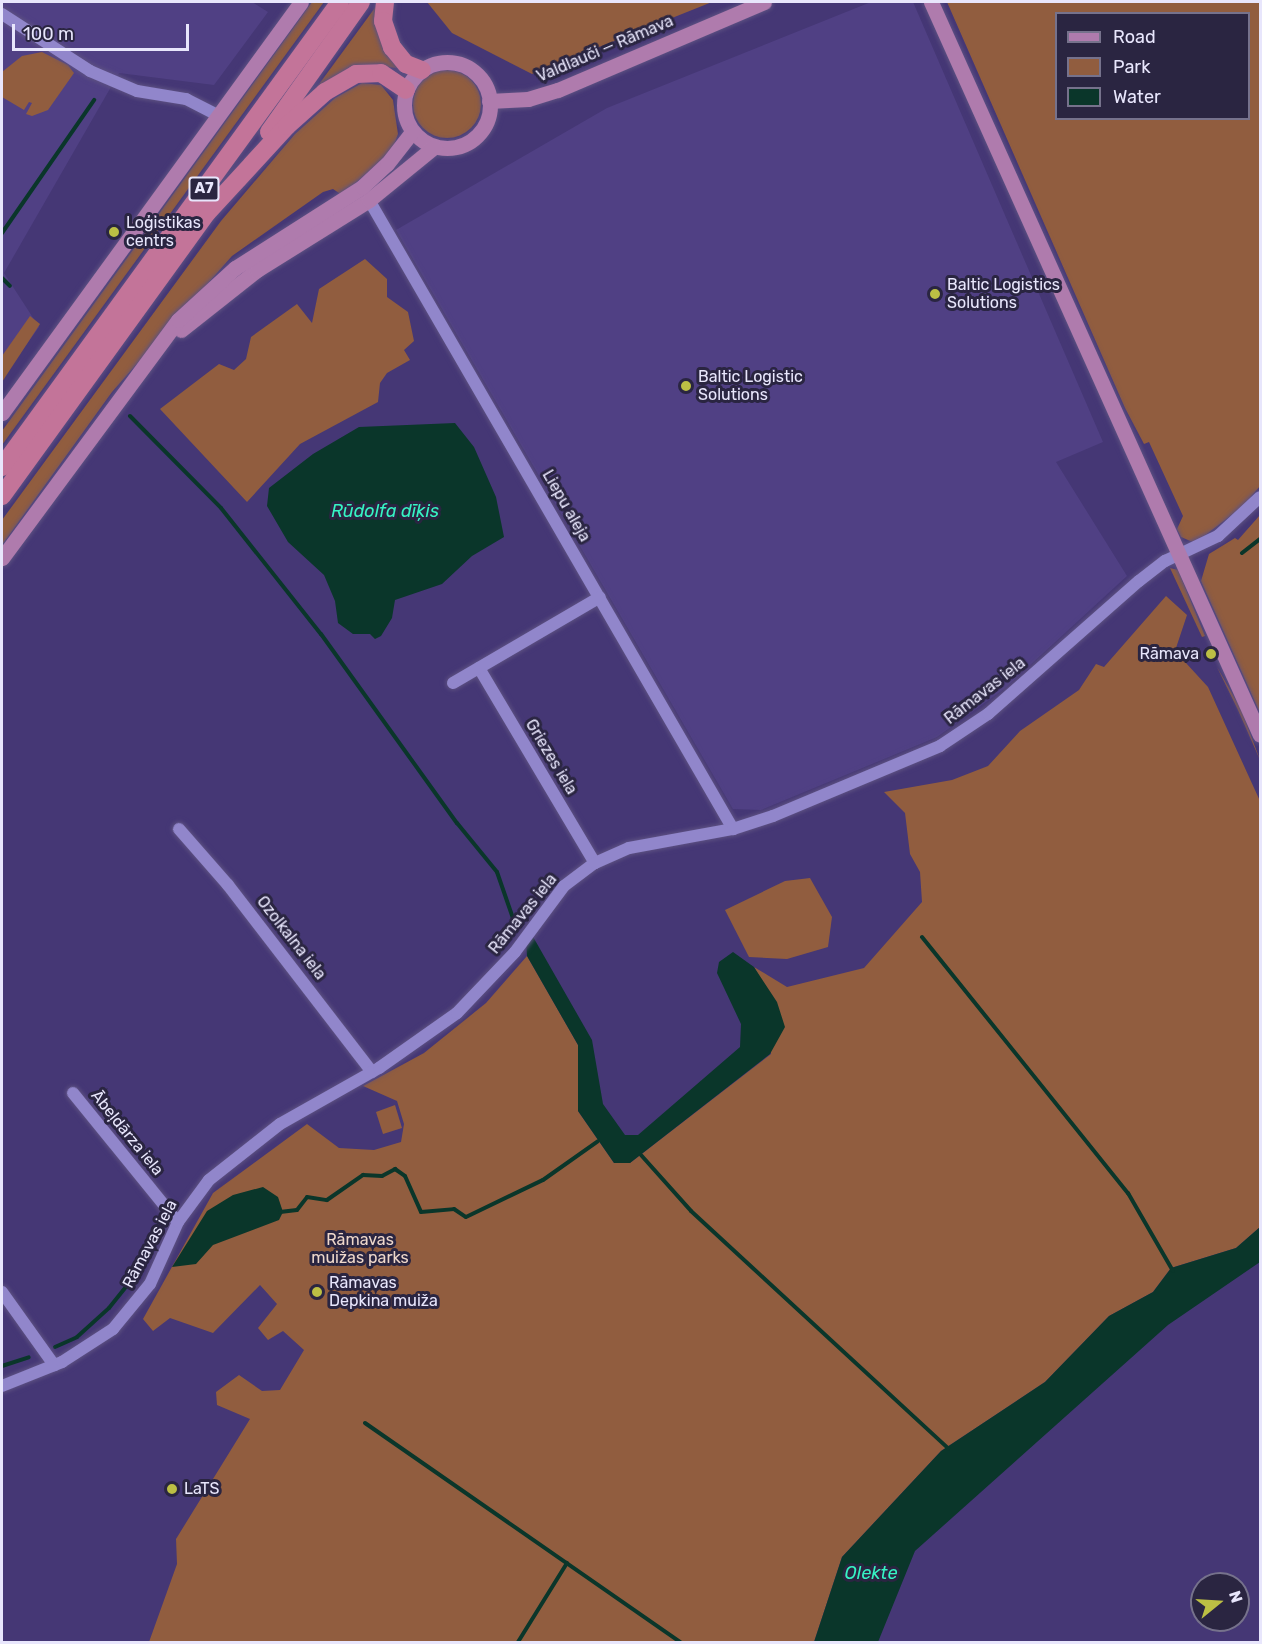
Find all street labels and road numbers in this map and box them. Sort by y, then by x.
street label: Valdlauči — Rāmava [534,12,676,86]
road number: A7 [188,177,220,201]
street label: Liepu aleja [538,467,594,545]
street label: Rāmavas iela [941,654,1029,728]
street label: Griezes iela [521,716,581,798]
street label: Rāmavas iela [485,870,561,958]
street label: Ozolkalna iela [252,892,330,984]
street label: Ābeļdārza iela [87,1087,167,1179]
street label: Rāmavas iela [119,1197,181,1291]

